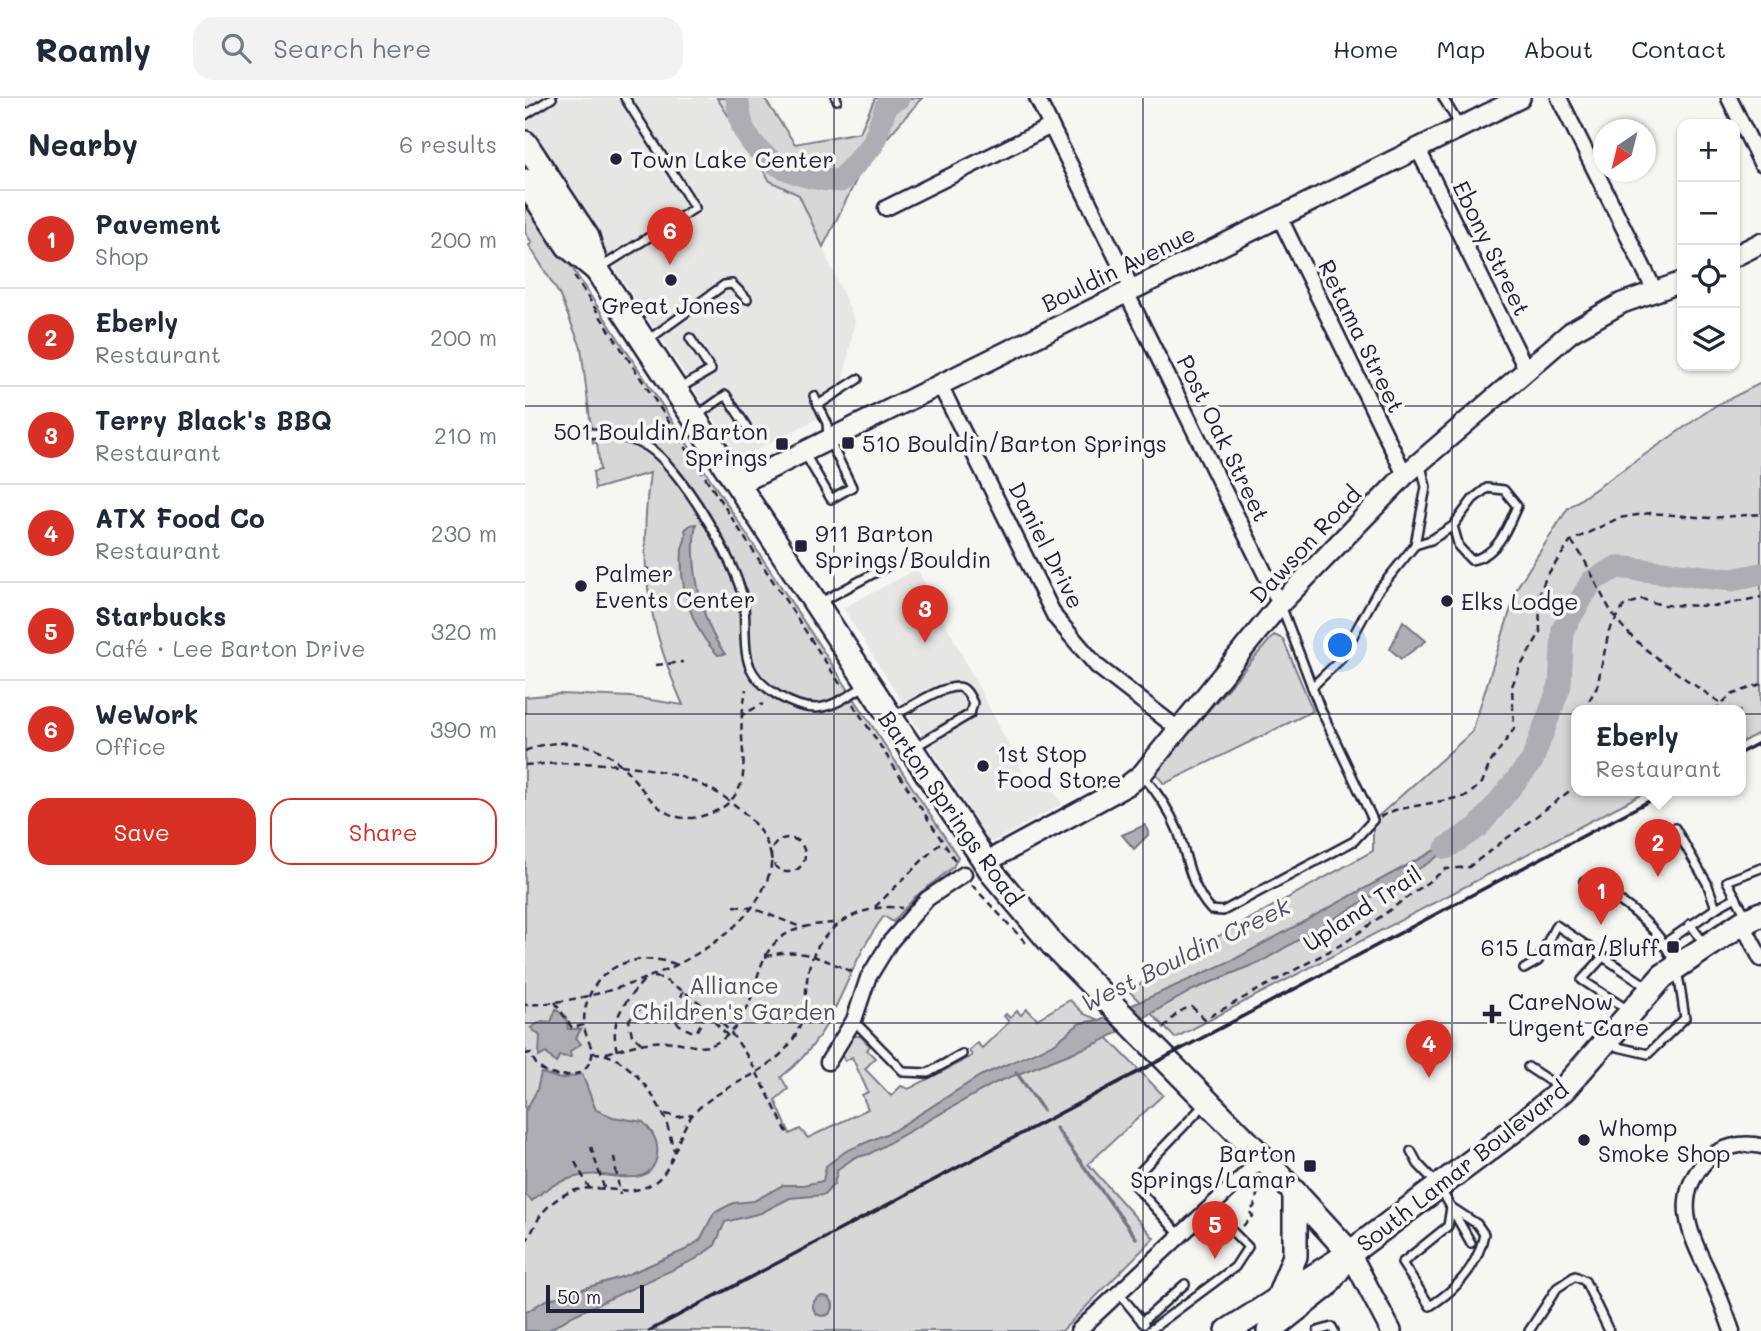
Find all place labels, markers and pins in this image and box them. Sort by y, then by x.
place label: Town Lake Center [630,144,834,174]
marker: Town Lake Center [608,151,624,167]
pin: 6 [647,207,693,265]
marker: Great Jones [663,272,679,288]
place label: Great Jones [601,290,741,320]
place label: 501 Bouldin/Barton Springs [553,416,768,472]
place label: 510 Bouldin/Barton Springs [862,428,1167,458]
marker: 510 Bouldin/Barton Springs [840,435,856,451]
marker: 501 Bouldin/Barton Springs [774,436,790,452]
place label: 911 Barton Springs/Bouldin [815,518,991,574]
marker: 911 Barton Springs/Bouldin [793,538,809,554]
place label: Palmer Events Center [595,558,755,614]
marker: Palmer Events Center [573,578,589,594]
pin: 3 [902,585,948,643]
place label: Elks Lodge [1461,586,1579,616]
marker: Elks Lodge [1439,593,1455,609]
place label: 1st Stop Food Store [997,738,1122,794]
marker: 1st Stop Food Store [975,758,991,774]
pin: 2 [1635,819,1681,877]
pin: 1 [1578,867,1624,925]
place label: 615 Lamar/Bluff [1481,932,1660,962]
marker: 615 Lamar/Bluff [1665,939,1681,955]
place label: CareNow Urgent Care [1508,986,1649,1042]
marker: CareNow Urgent Care [1482,1004,1502,1024]
pin: 4 [1406,1020,1452,1078]
place label: Whomp Smoke Shop [1598,1112,1730,1168]
marker: Whomp Smoke Shop [1576,1132,1592,1148]
place label: Barton Springs/Lamar [1130,1138,1296,1194]
marker: Barton Springs/Lamar [1302,1158,1318,1174]
pin: 5 [1192,1201,1238,1259]

